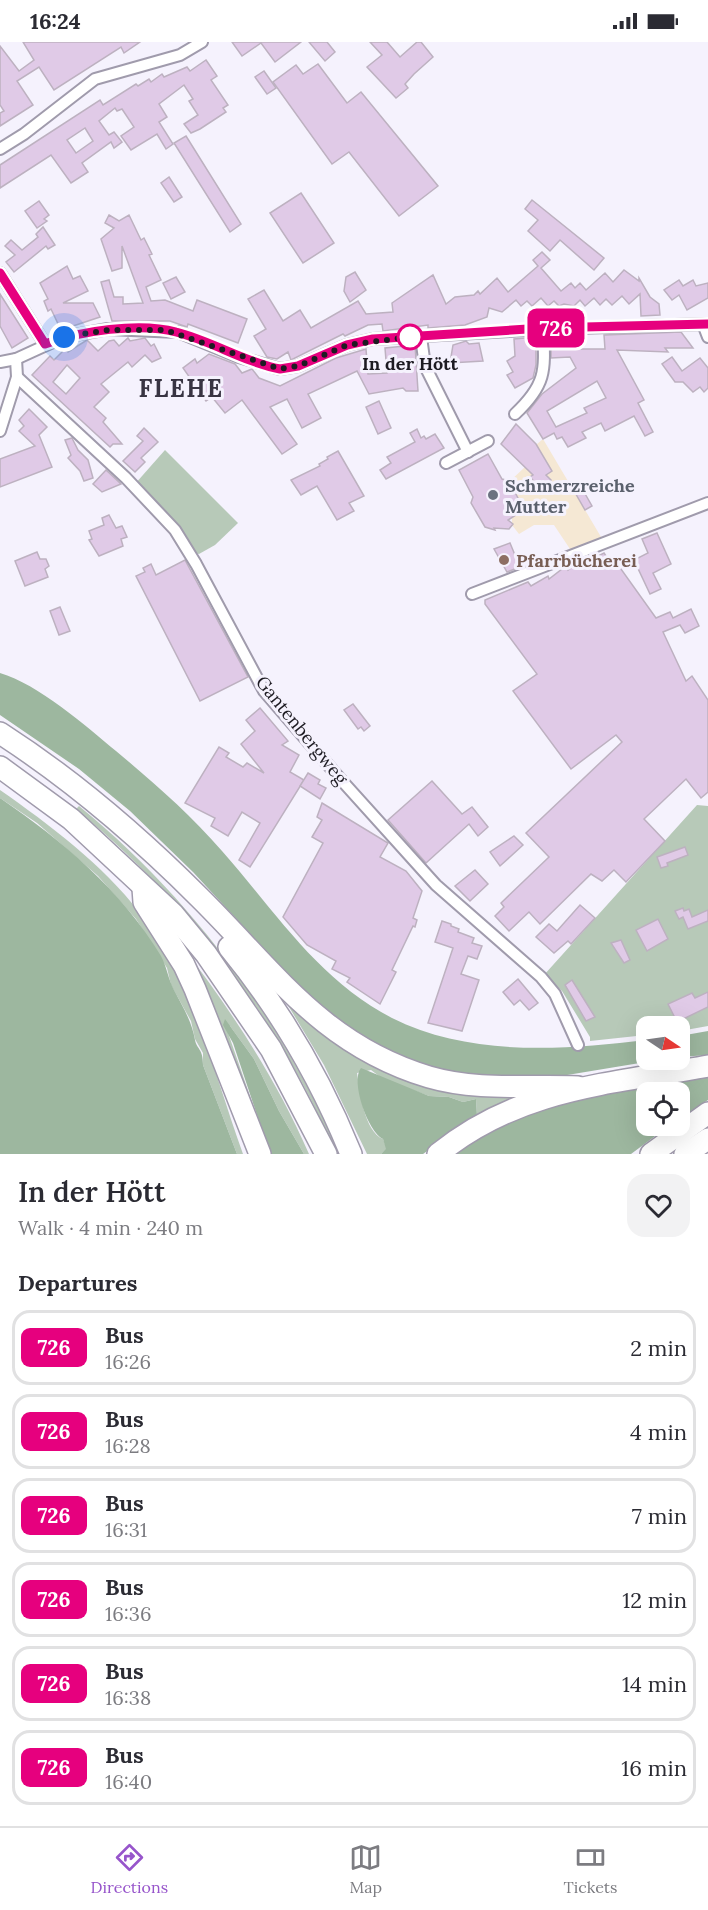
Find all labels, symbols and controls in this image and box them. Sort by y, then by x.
text: 16:24 [30,7,81,35]
line badge: 726 [522,308,590,348]
text: 726 [539,315,573,342]
your location [49,322,79,352]
marker: In der Hött [397,324,423,350]
place label: In der Hött [362,352,459,375]
district label: FLEHE [138,373,224,404]
place label: Schmerzreiche Mutter [505,474,635,518]
marker: Schmerzreiche Mutter [486,488,500,502]
place label: Pfarrbücherei [516,549,637,572]
marker: Pfarrbücherei [497,553,511,567]
street label: Gantenbergweg [251,671,354,790]
north arrow [636,1016,690,1070]
map controls [636,1016,690,1136]
button: locate [636,1082,690,1136]
text: In der Hött [18,1174,166,1210]
button: heart [627,1174,690,1237]
text: Walk · 4 min · 240 m [18,1215,203,1240]
text: Departures [18,1269,137,1297]
text: Bus [105,1321,144,1349]
text: 726 [37,1334,71,1361]
text: 2 min [630,1334,687,1362]
text: 16:26 [105,1349,151,1374]
text: Bus [105,1405,144,1433]
text: 726 [37,1418,71,1445]
text: 4 min [630,1418,687,1446]
text: 16:28 [105,1433,151,1458]
text: Bus [105,1489,144,1517]
text: 726 [37,1502,71,1529]
text: 7 min [632,1502,687,1530]
text: 16:31 [105,1517,147,1542]
text: Bus [105,1573,144,1601]
text: 726 [37,1586,71,1613]
text: 12 min [622,1586,687,1614]
text: 16:36 [105,1601,152,1626]
text: Bus [105,1657,144,1685]
text: 726 [37,1670,71,1697]
text: 14 min [622,1670,687,1698]
text: 16:38 [105,1685,151,1710]
text: Bus [105,1741,144,1769]
text: 726 [37,1754,71,1781]
text: 16 min [621,1754,687,1782]
text: 16:40 [105,1769,152,1794]
tab: Directions [91,1841,168,1897]
tab: Map [349,1841,382,1897]
tab: Tickets [563,1841,617,1897]

